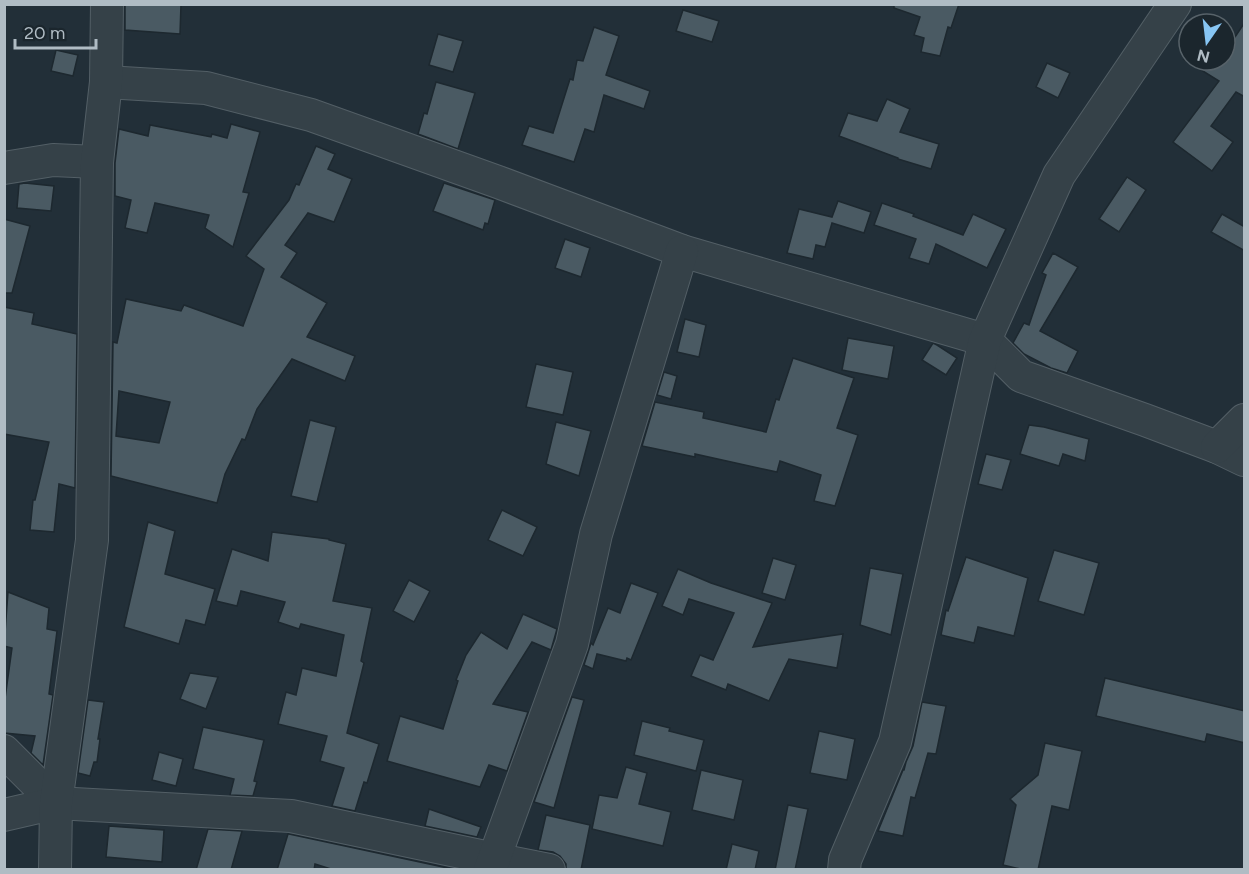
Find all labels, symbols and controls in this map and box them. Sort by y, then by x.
scale bar [15,12,96,50]
north arrow [1177,12,1237,72]
text: 20 m [24,22,65,44]
text: N [1195,45,1212,67]

